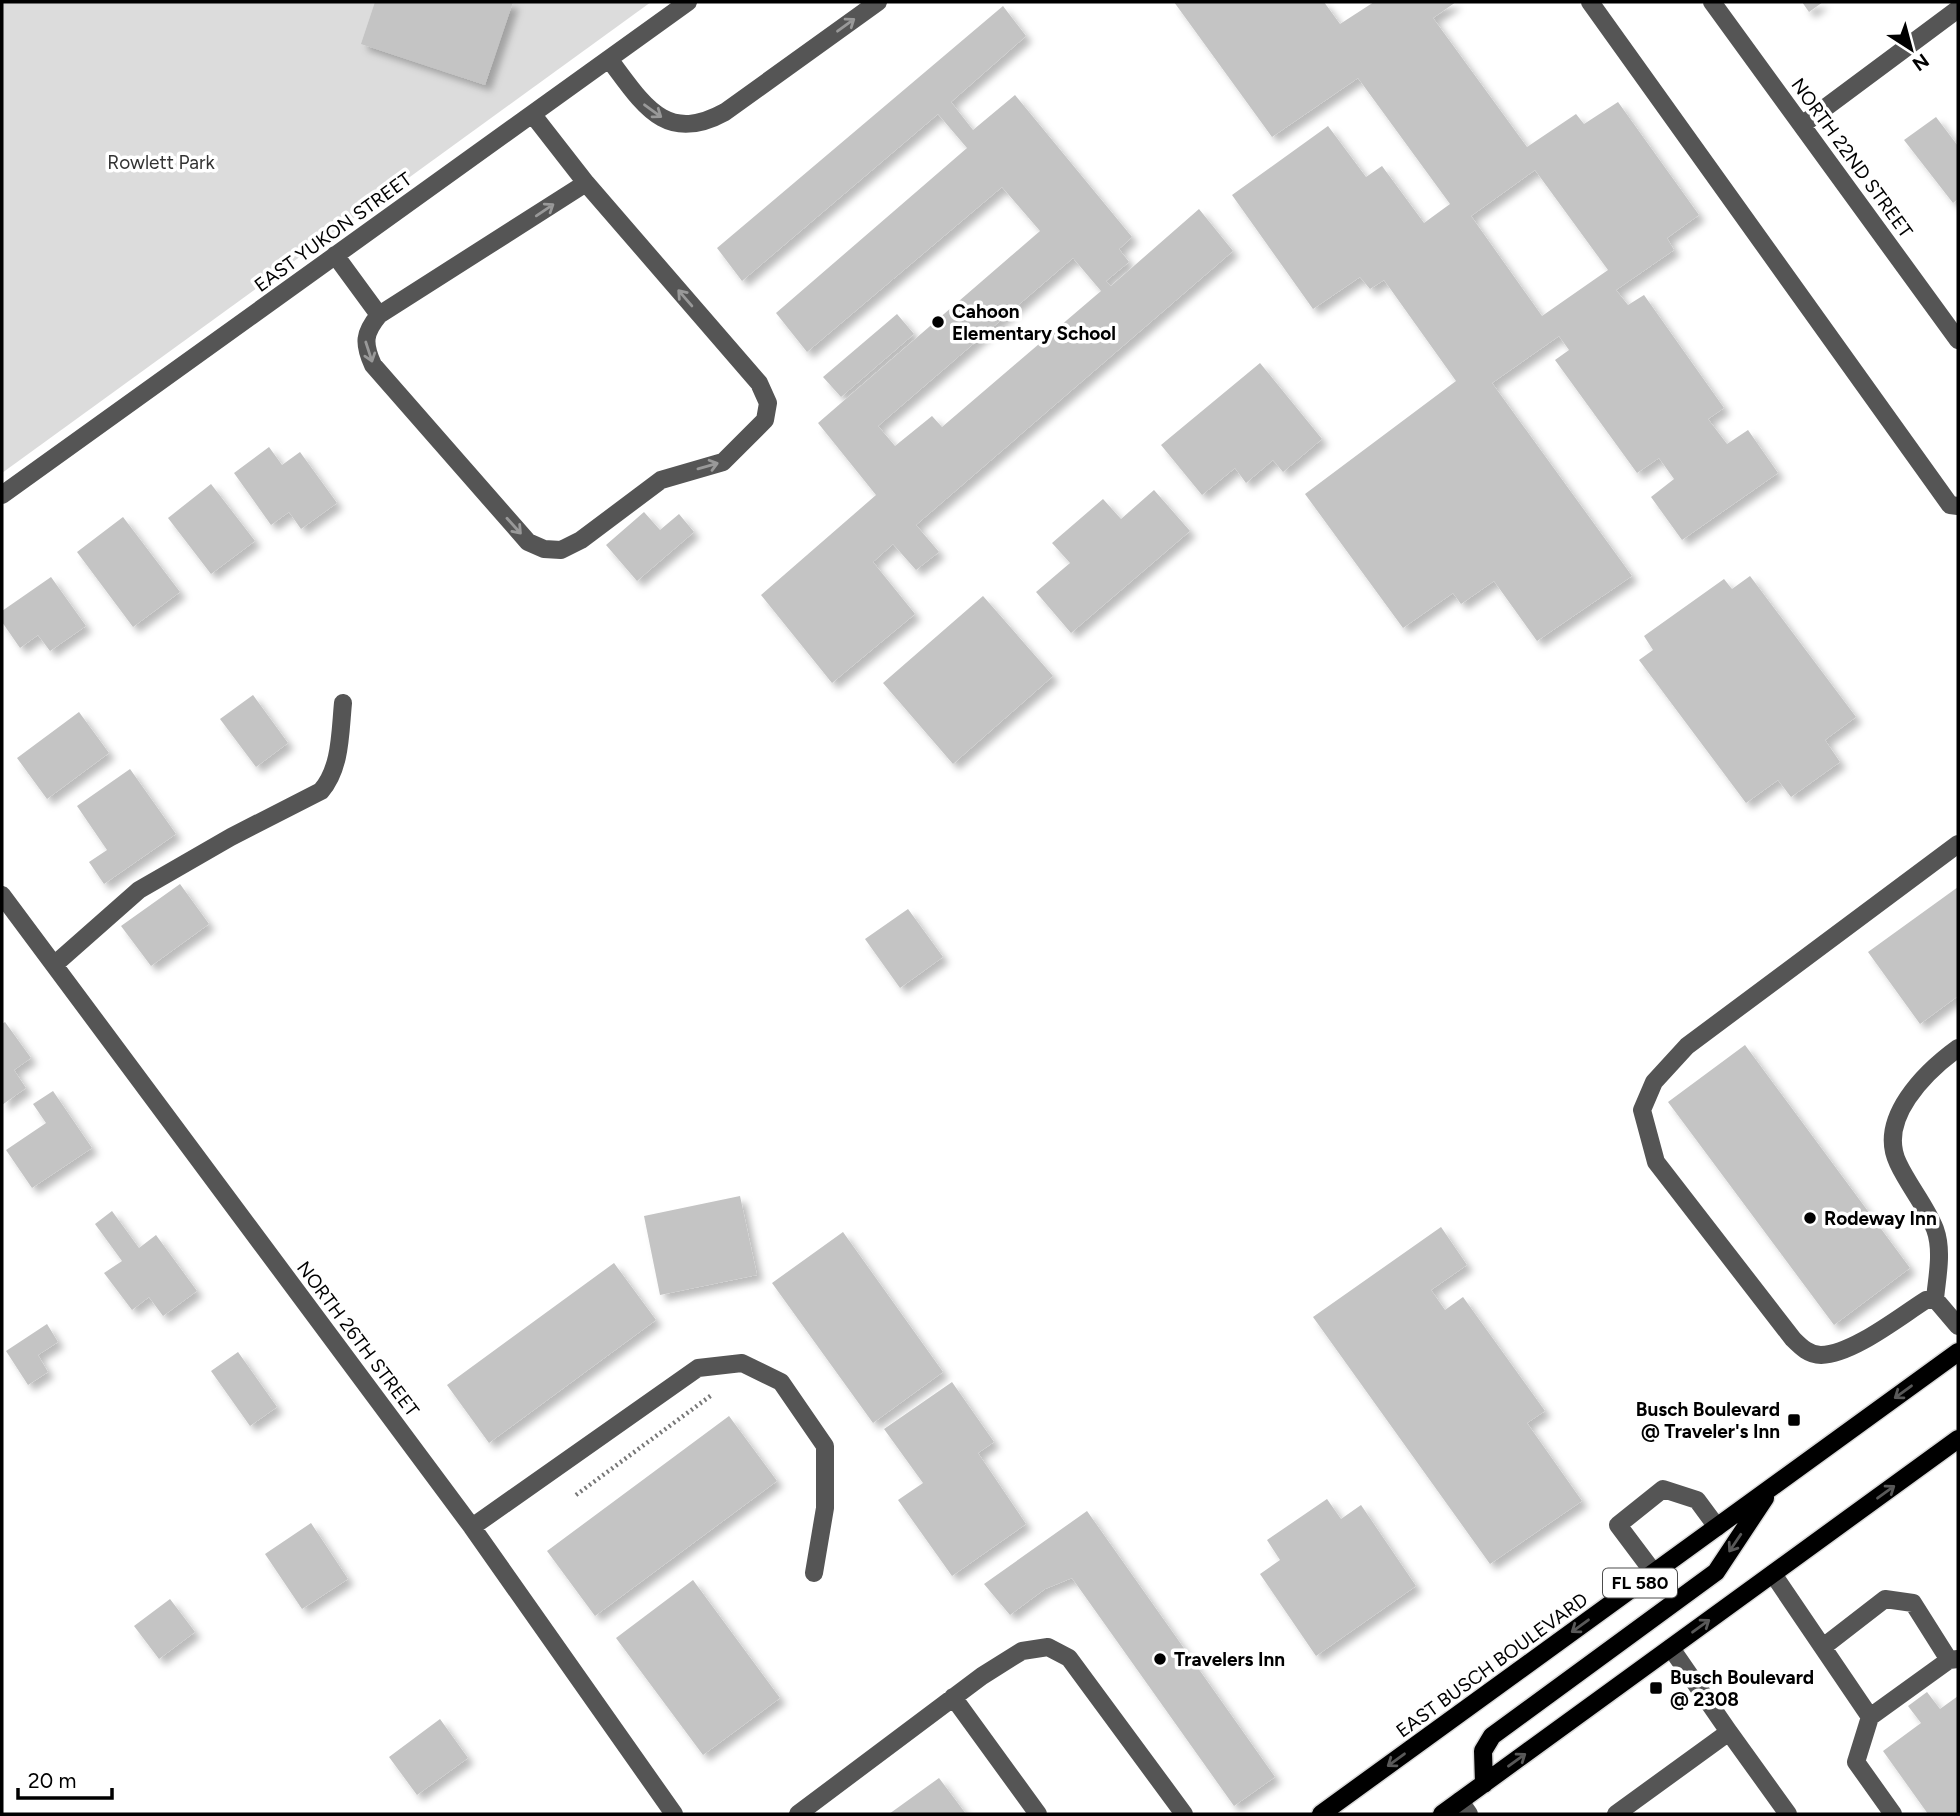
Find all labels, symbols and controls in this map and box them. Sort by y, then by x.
north arrow [1876,14,1946,84]
one-way arrow [836,18,855,33]
text: N [1908,49,1933,76]
street label: NORTH 22ND STREET [1786,74,1918,243]
one-way arrow [643,103,662,118]
park label: Rowlett Park [107,151,215,174]
street label: EAST YUKON STREET [250,167,416,297]
one-way arrow [535,202,554,217]
one-way arrow [677,289,693,307]
place label: Cahoon Elementary School [952,300,1116,345]
marker: Cahoon Elementary School [930,314,946,330]
one-way arrow [363,341,376,363]
one-way arrow [697,459,719,472]
one-way arrow [506,517,522,535]
place label: Rodeway Inn [1824,1207,1937,1230]
marker: Rodeway Inn [1802,1210,1818,1226]
street label: NORTH 26TH STREET [292,1257,424,1422]
one-way arrow [1894,1385,1913,1399]
place label: Busch Boulevard @ Traveler's Inn [1636,1398,1780,1443]
marker: Busch Boulevard @ Traveler's Inn [1786,1412,1802,1428]
one-way arrow [1876,1485,1895,1500]
one-way arrow [1728,1533,1742,1552]
road number: FL 580 [1603,1568,1677,1598]
street label: EAST BUSCH BOULEVARD [1392,1588,1592,1742]
one-way arrow [1571,1619,1590,1634]
one-way arrow [1692,1619,1711,1634]
place label: Travelers Inn [1174,1648,1285,1671]
marker: Travelers Inn [1152,1651,1168,1667]
place label: Busch Boulevard @ 2308 [1670,1666,1814,1711]
marker: Busch Boulevard @ 2308 [1648,1680,1664,1696]
one-way arrow [1508,1752,1526,1767]
one-way arrow [1387,1753,1406,1767]
scale bar [18,1756,112,1800]
text: 20 m [28,1768,76,1793]

